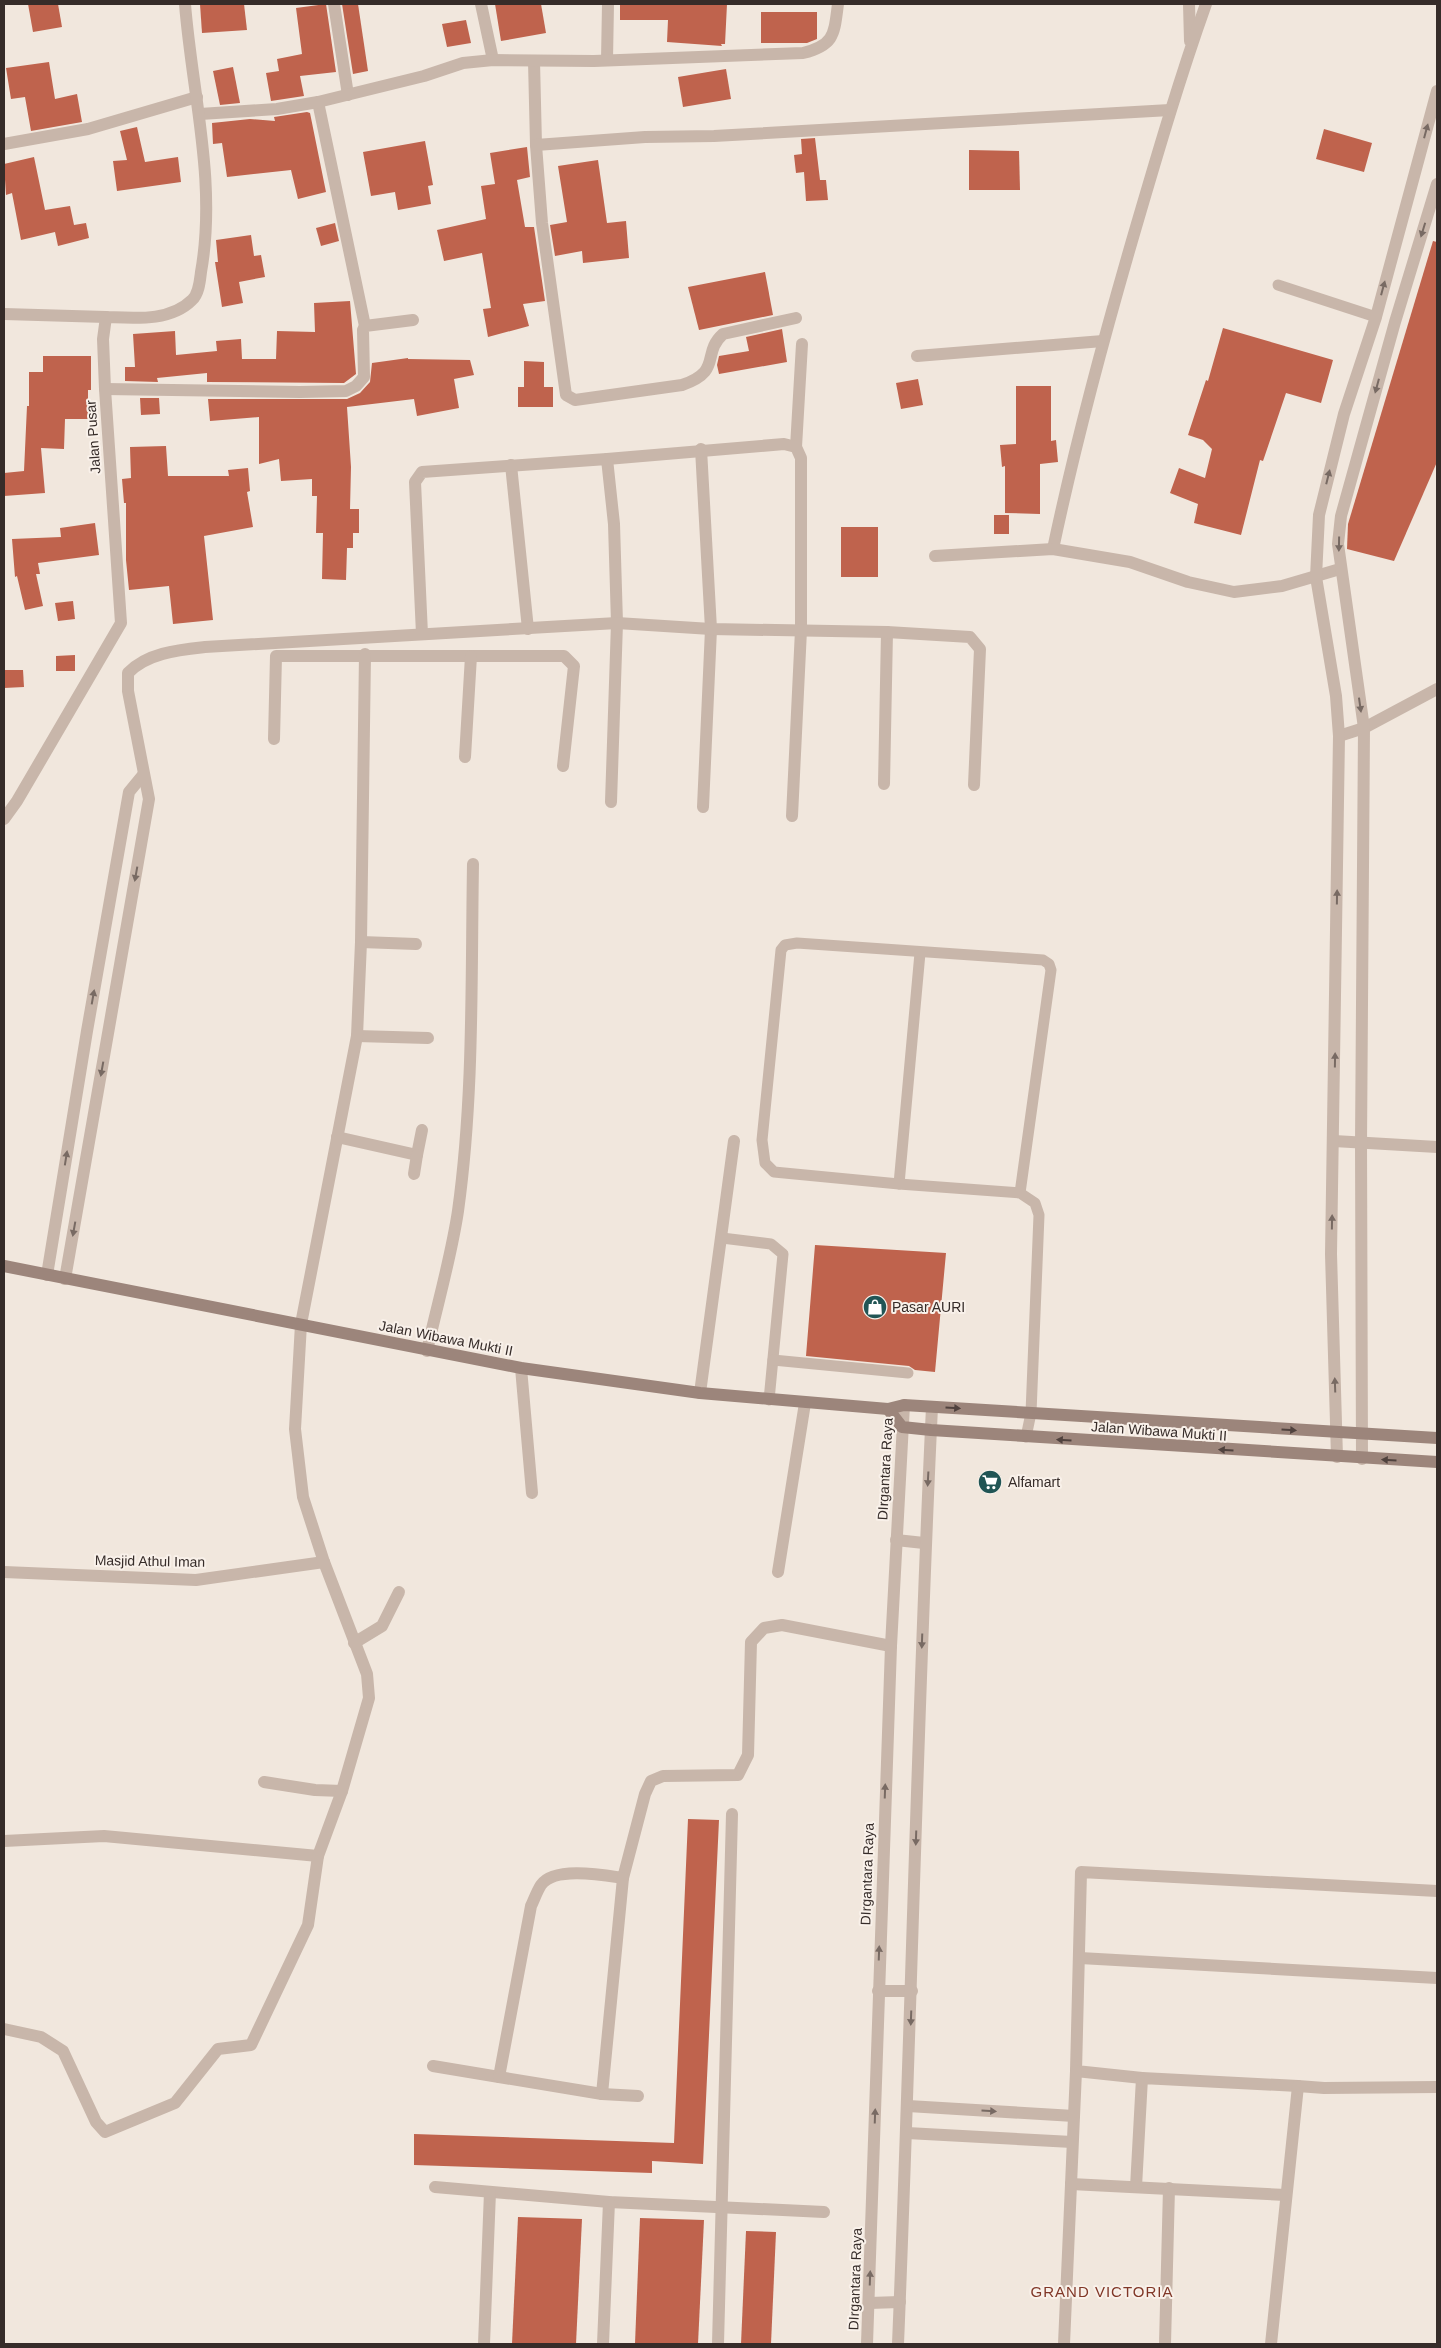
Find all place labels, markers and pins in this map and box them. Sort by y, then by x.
shop icon: Pasar AURI [862,1294,888,1320]
place label: Pasar AURI [892,1299,965,1315]
supermarket icon: Alfamart [977,1469,1003,1495]
place label: Alfamart [1008,1474,1060,1490]

